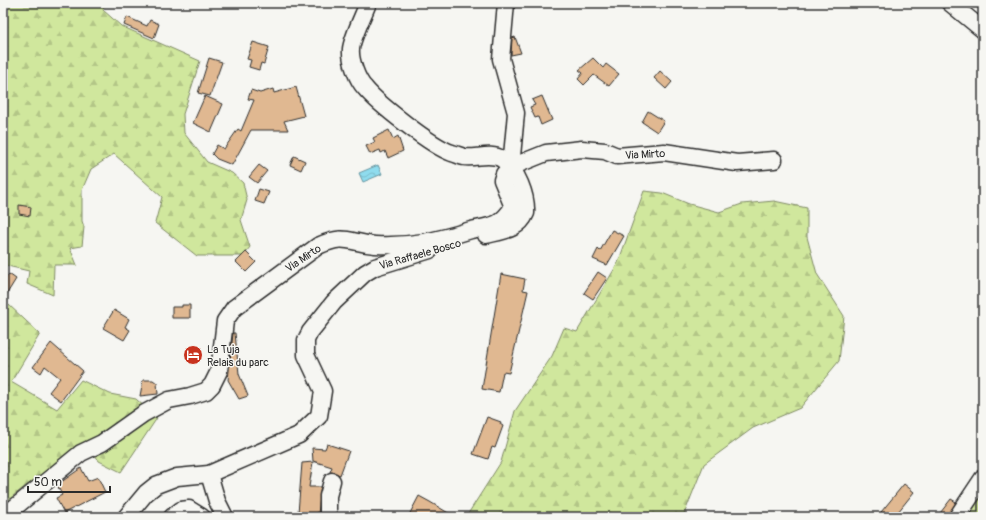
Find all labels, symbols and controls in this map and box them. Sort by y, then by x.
street label: Via Mirto [625,147,666,162]
street label: Via Raffaele Bosco [378,237,462,272]
street label: Via Mirto [283,242,324,275]
place label: La Tuja Relais du parc [207,343,269,369]
hotel icon: La Tuja Relais du parc [182,344,204,366]
scale bar [28,468,110,494]
text: 50 m [34,475,62,490]

